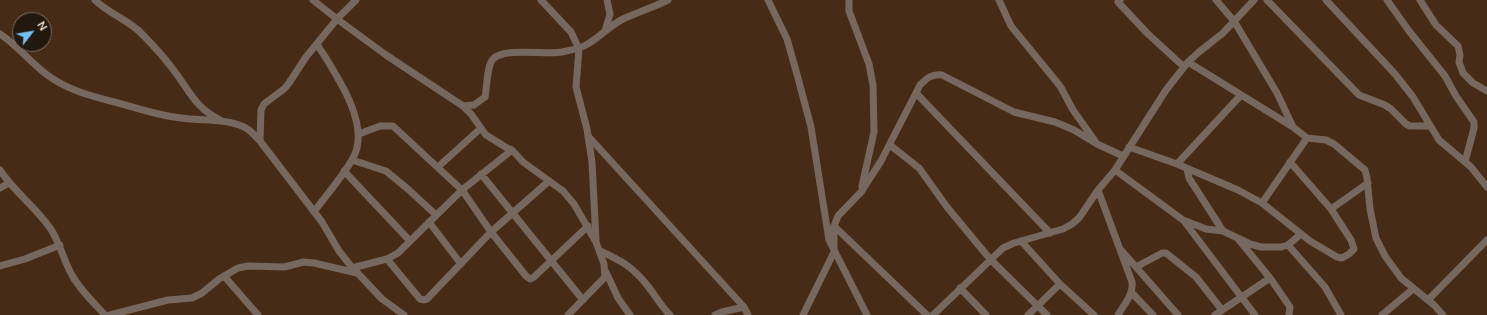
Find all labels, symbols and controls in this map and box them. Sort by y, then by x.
north arrow [12,12,52,52]
text: N [33,19,50,33]

